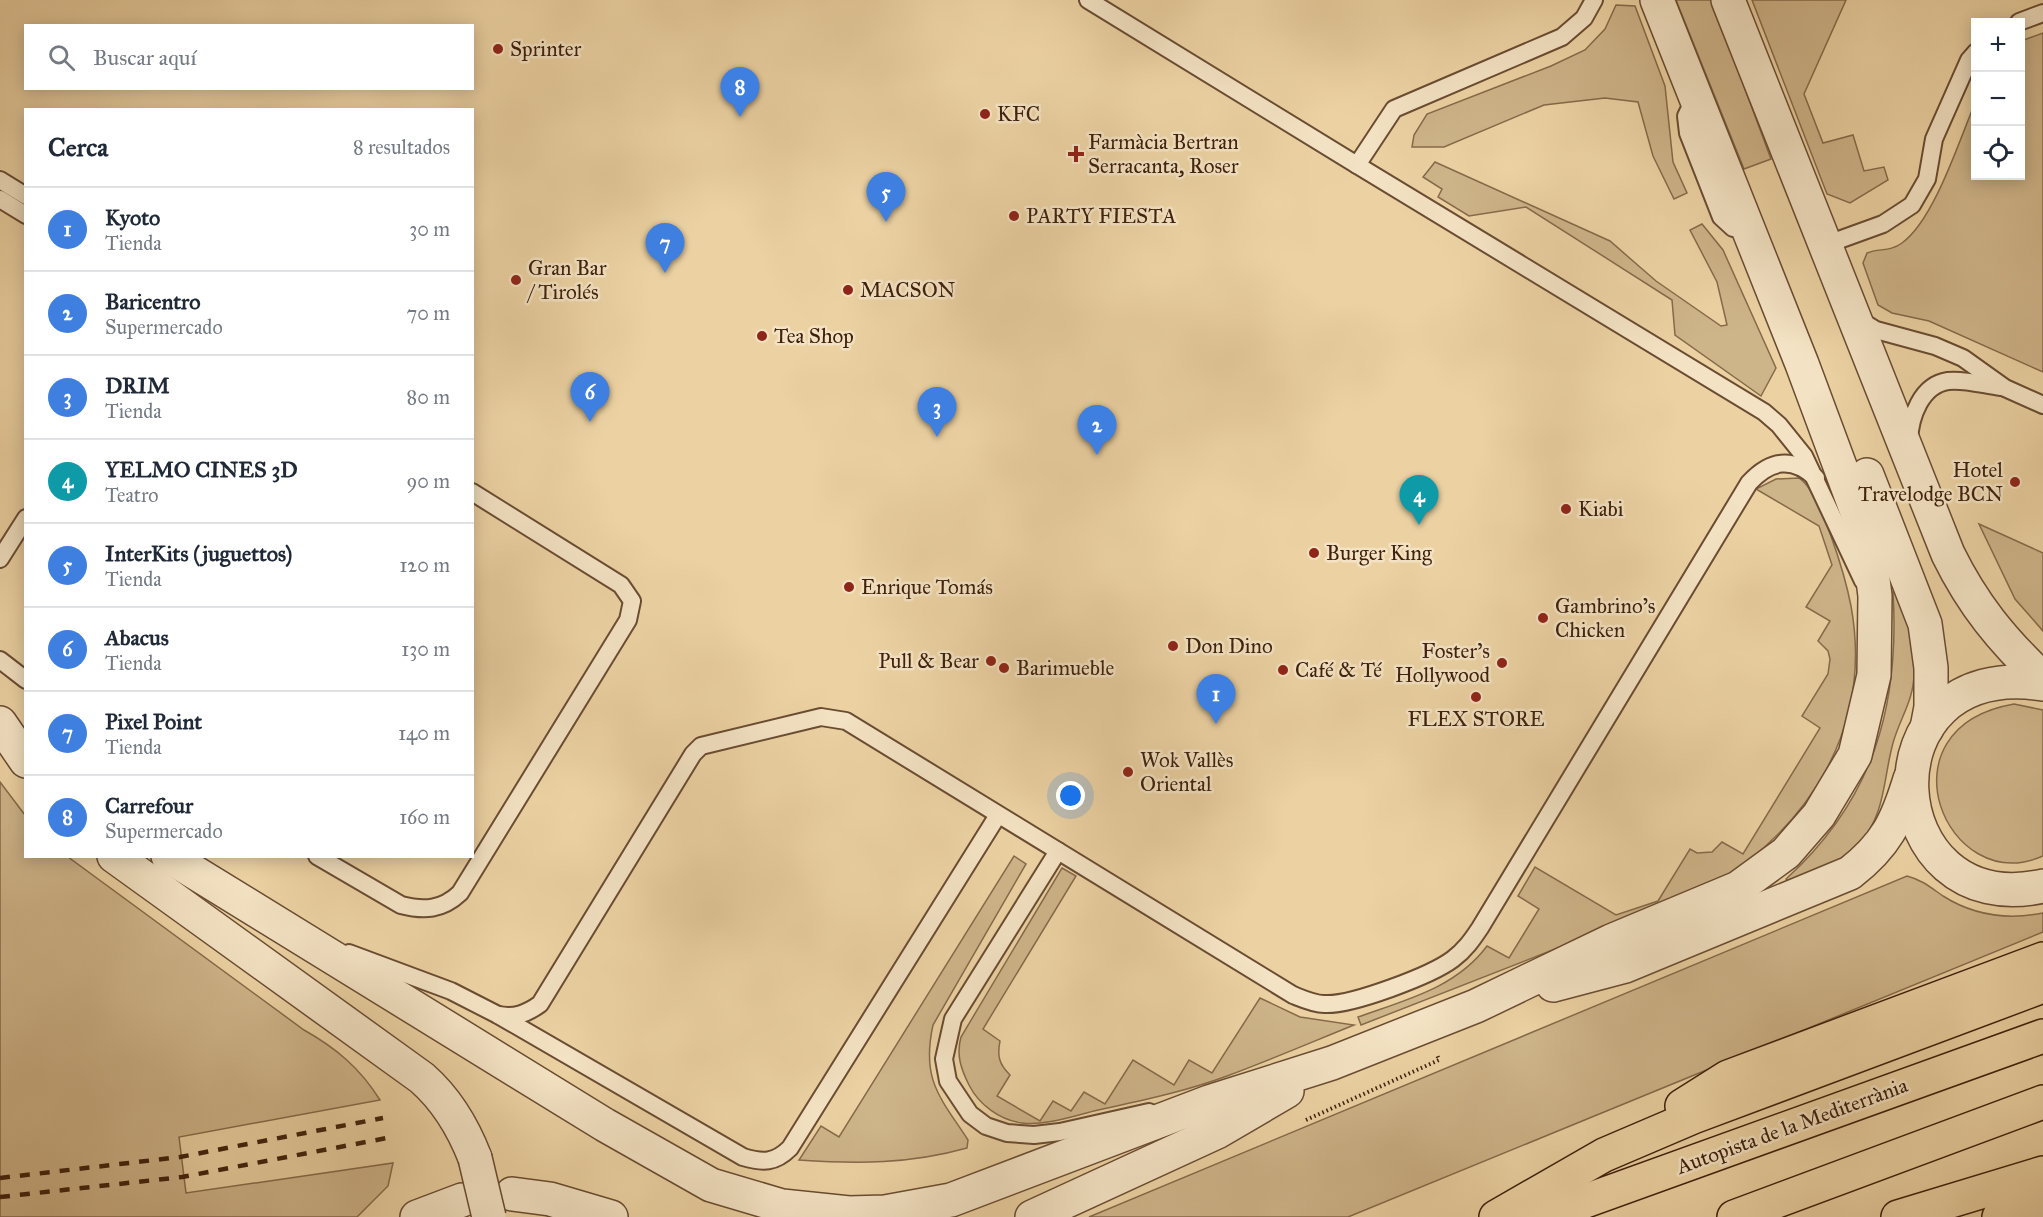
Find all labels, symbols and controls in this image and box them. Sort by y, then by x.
map controls [1971,18,2025,180]
button: + [1971,18,2025,72]
search box [24,24,474,90]
place label: Sprinter [510,36,582,62]
icon: search [45,41,78,74]
marker: Sprinter [491,42,505,56]
text: Buscar aquí [93,44,196,71]
pin: 8 [720,68,760,117]
button: − [1971,72,2025,126]
place label: KFC [997,101,1040,127]
marker: KFC [978,107,992,121]
button: locate [1971,126,2025,180]
place label: Farmàcia Bertran Serracanta, Roser [1088,129,1239,179]
text: Cerca [48,131,108,163]
text: 8 resultados [353,135,450,159]
marker: Farmàcia Bertran Serracanta, Roser [1069,147,1083,161]
pin: 5 [866,172,906,222]
place label: PARTY FIESTA [1026,203,1176,229]
text: Kyoto [105,204,160,231]
marker: PARTY FIESTA [1007,209,1021,223]
text: 1 [64,217,71,241]
text: 30 m [409,217,450,241]
pin: 7 [646,224,684,273]
text: Tienda [105,231,162,255]
place label: Gran Bar / Tirolés [526,255,607,305]
marker: Gran Bar / Tirolés [509,273,523,287]
place label: MACSON [860,277,955,303]
marker: MACSON [841,283,855,297]
text: Baricentro [105,288,200,315]
text: 2 [63,301,72,325]
text: 70 m [407,301,450,325]
text: Supermercado [105,315,223,339]
place label: Tea Shop [774,323,854,349]
marker: Tea Shop [755,329,769,343]
text: DRIM [105,372,170,399]
pin: 6 [570,372,610,422]
text: 3 [64,385,72,409]
text: 80 m [407,385,450,409]
pin: 3 [918,388,956,437]
text: Tienda [105,399,162,423]
pin: 2 [1078,406,1116,455]
text: YELMO CINES 3D [105,456,298,483]
place label: Hotel Travelodge BCN [1858,457,2003,507]
text: 4 [62,469,73,493]
text: 90 m [407,469,450,493]
marker: Hotel Travelodge BCN [2008,475,2022,489]
pin: 4 [1400,476,1438,525]
text: Teatro [105,483,159,507]
place label: Kiabi [1578,496,1624,522]
marker: Kiabi [1559,502,1573,516]
text: InterKits (juguettos) [105,540,292,567]
place label: Burger King [1326,540,1432,566]
marker: Burger King [1307,546,1321,560]
text: 5 [63,553,72,577]
text: 120 m [399,553,450,577]
text: Tienda [105,567,162,591]
place label: Enrique Tomás [861,574,993,600]
marker: Enrique Tomás [842,580,856,594]
place label: Gambrino's Chicken [1555,593,1655,643]
marker: Gambrino's Chicken [1536,611,1550,625]
text: Abacus [105,624,169,651]
place label: Don Dino [1185,633,1273,659]
text: 6 [62,637,73,661]
text: 130 m [401,637,450,661]
place label: Foster's Hollywood [1395,638,1490,688]
marker: Don Dino [1166,639,1180,653]
place label: Pull & Bear [878,648,979,674]
text: Tienda [105,651,162,675]
marker: Pull & Bear [984,654,998,668]
place label: Barimueble [1016,655,1115,681]
marker: Foster's Hollywood [1495,656,1509,670]
place label: Café & Té [1295,657,1382,683]
marker: Barimueble [997,661,1011,675]
marker: Café & Té [1276,663,1290,677]
pin: 1 [1196,674,1236,724]
marker: FLEX STORE [1469,690,1483,704]
place label: FLEX STORE [1407,706,1545,732]
text: Pixel Point [105,708,202,735]
text: 7 [62,721,73,745]
text: 140 m [398,721,450,745]
text: Tienda [105,735,162,759]
place label: Wok Vallès Oriental [1140,747,1234,797]
marker: Wok Vallès Oriental [1121,765,1135,779]
your location [1056,781,1085,810]
text: Carrefour [105,792,193,819]
text: 8 [62,805,73,829]
text: 160 m [399,805,450,829]
text: Supermercado [105,819,223,843]
street label: Autopista de la Mediterrània [1672,1072,1911,1180]

